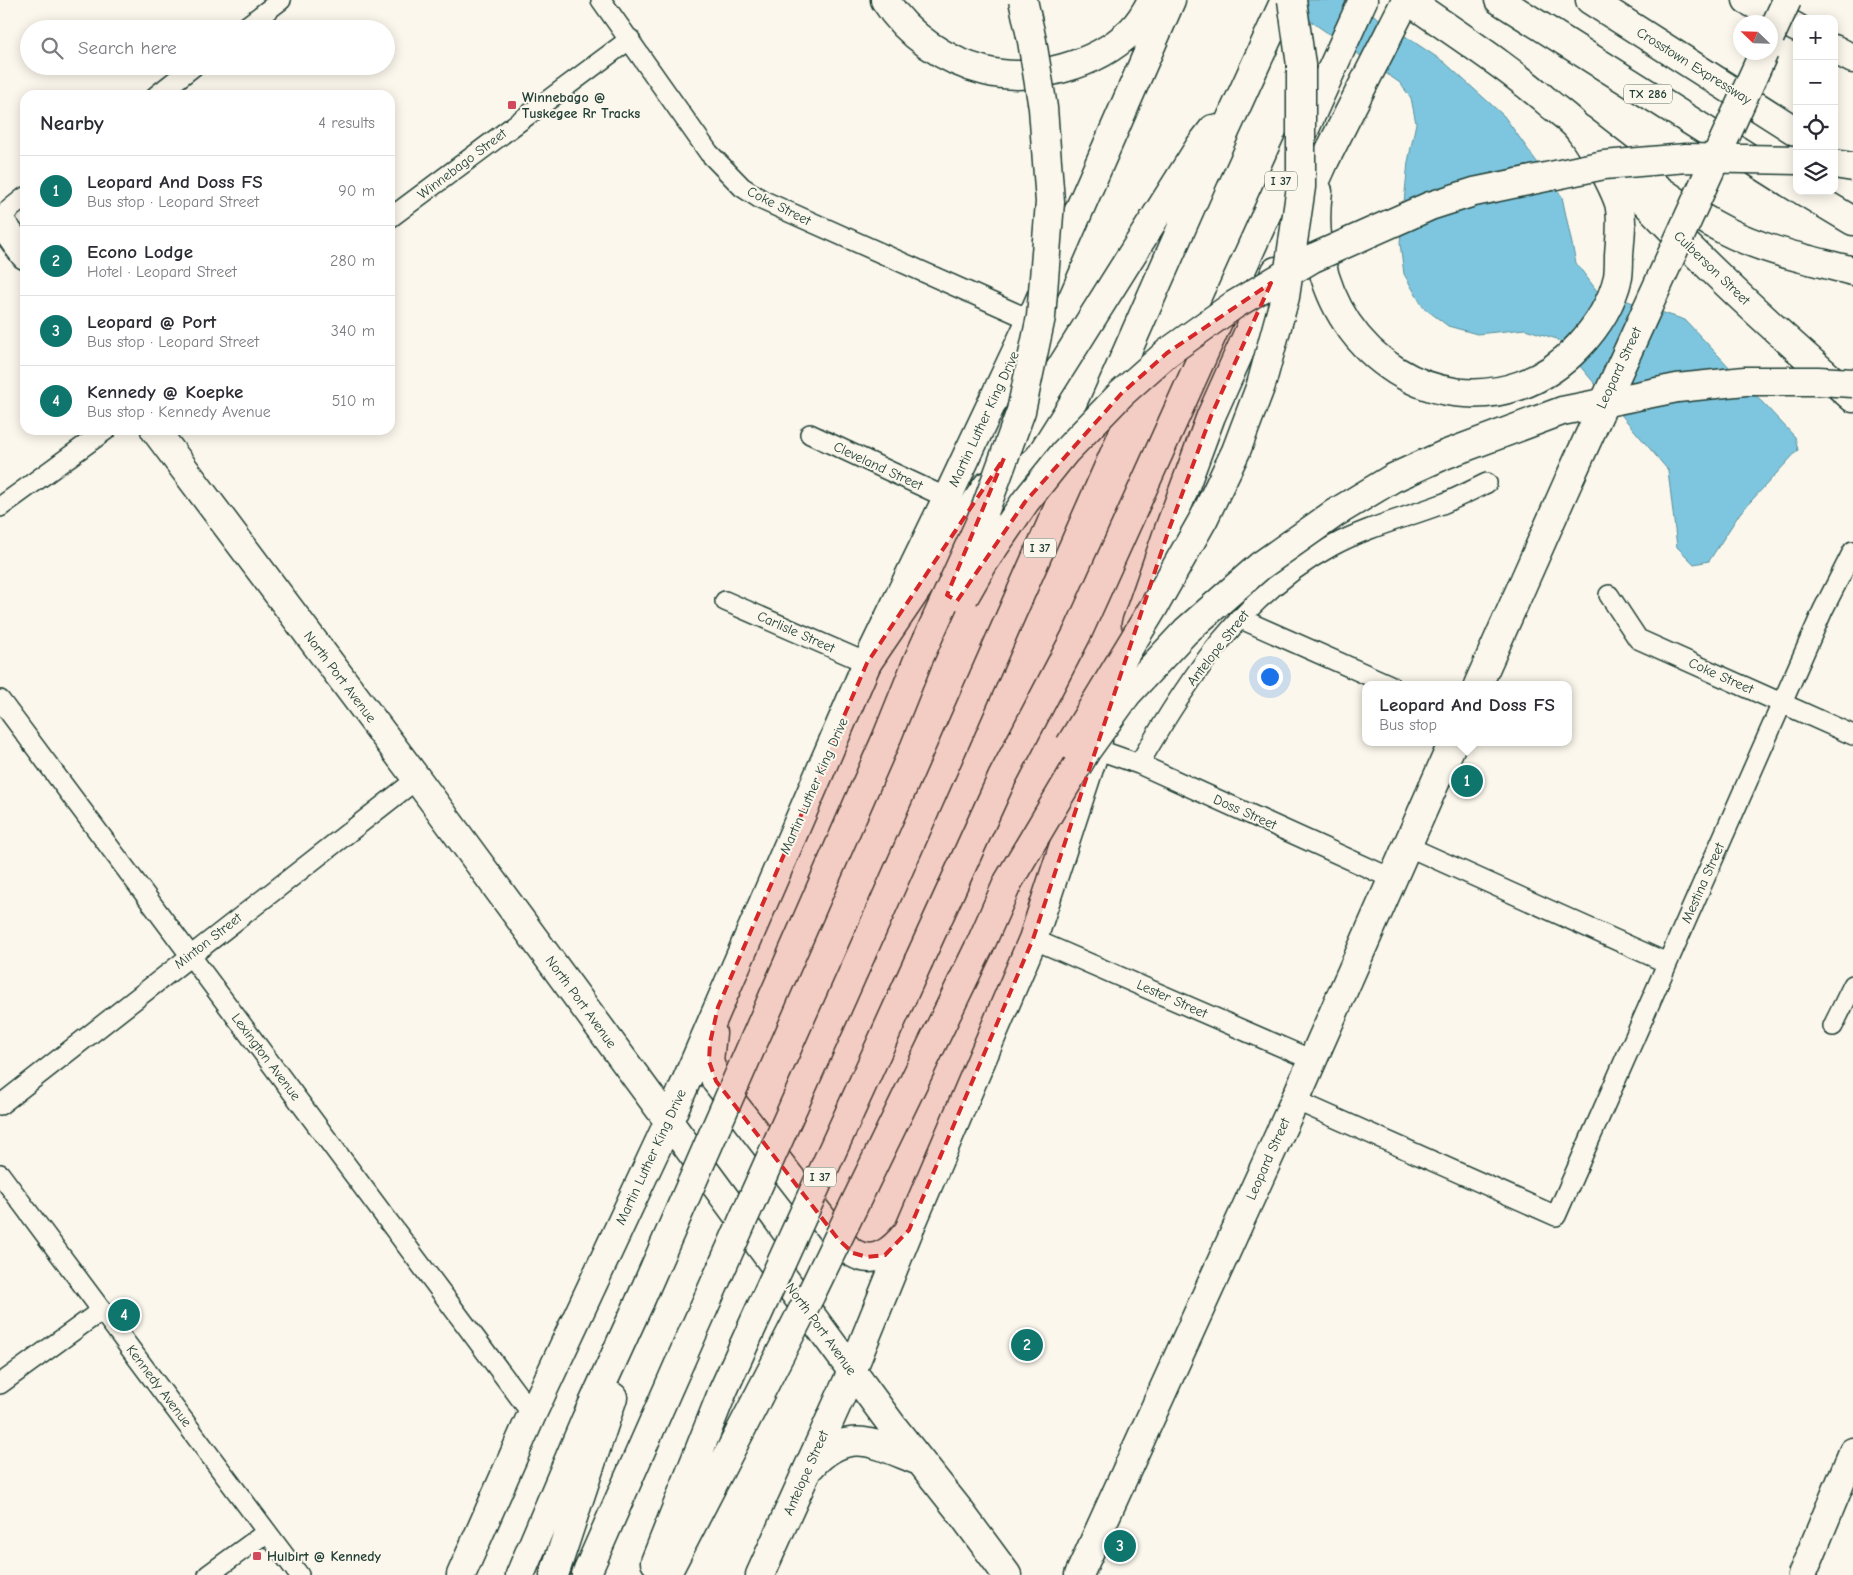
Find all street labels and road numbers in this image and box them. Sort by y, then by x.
street label: Crosstown Expressway [1633,24,1755,109]
road number: TX 286 [1624,85,1672,104]
street label: Winnebago Street [414,124,511,203]
road number: I 37 [1265,172,1297,190]
street label: Coke Street [744,183,815,230]
street label: Culberson Street [1670,227,1754,309]
street label: Leopard Street [1593,324,1646,412]
street label: Martin Luther King Drive [945,348,1023,490]
street label: Cleveland Street [831,438,926,495]
road number: I 37 [1024,538,1056,558]
street label: Antelope Street [1183,606,1253,689]
street label: Carlisle Street [755,607,838,657]
street label: North Port Avenue [300,628,380,726]
street label: Coke Street [1686,654,1757,698]
street label: Martin Luther King Drive [776,715,852,857]
street label: Doss Street [1211,791,1280,834]
street label: Mestina Street [1678,839,1729,926]
street label: Minton Street [171,909,246,973]
street label: North Port Avenue [542,953,620,1051]
street label: Lester Street [1134,976,1211,1023]
street label: Lexington Avenue [228,1010,304,1104]
street label: Martin Luther King Drive [612,1086,690,1228]
street label: Leopard Street [1242,1114,1294,1203]
road number: I 37 [804,1168,836,1186]
street label: North Port Avenue [782,1280,860,1378]
street label: Kennedy Avenue [123,1342,195,1430]
street label: Antelope Street [780,1427,833,1518]

